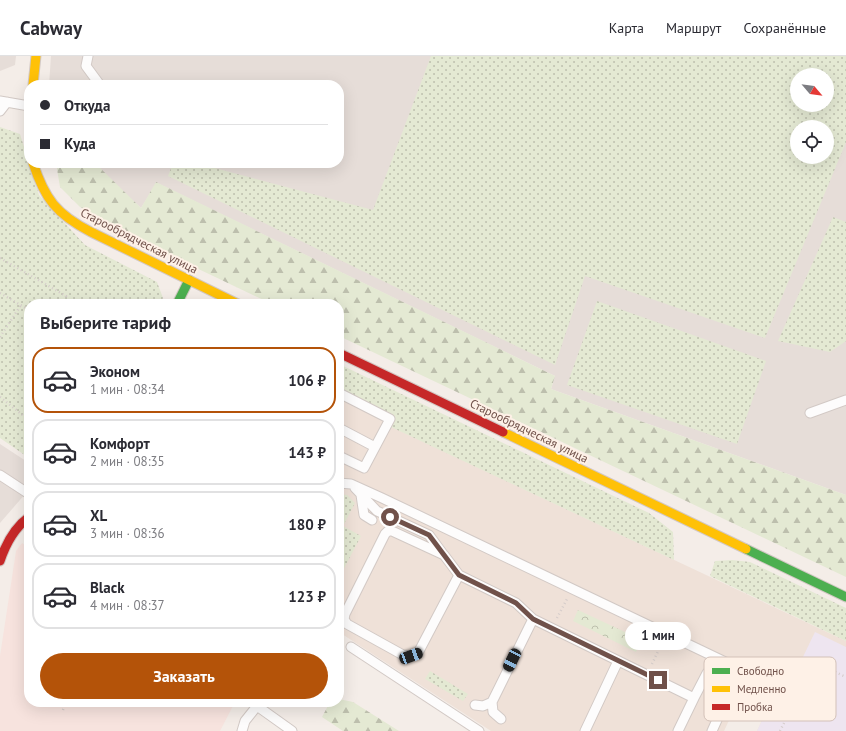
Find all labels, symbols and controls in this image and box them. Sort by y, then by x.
text: Cabway [20,16,82,40]
text: Карта [609,19,644,37]
text: Маршрут [666,19,721,37]
text: Сохранённые [743,19,826,37]
north arrow [790,68,834,112]
map controls [790,68,834,164]
text: Откуда [64,96,110,115]
button: locate [790,120,834,164]
text: Куда [64,134,96,153]
street label: Старообрядческая улица [78,204,200,277]
text: Выберите тариф [40,311,171,334]
icon: car [42,362,78,398]
text: Эконом [90,362,140,381]
text: 106 ₽ [288,371,326,390]
text: 1 мин · 08:34 [90,381,165,398]
street label: Старообрядческая улица [468,395,591,466]
icon: car [42,434,78,470]
text: Комфорт [90,434,150,453]
text: 143 ₽ [288,443,326,462]
text: 2 мин · 08:35 [90,453,165,470]
icon: car [42,506,78,542]
text: XL [90,506,107,525]
route start [381,508,399,526]
text: 180 ₽ [288,515,326,534]
text: 3 мин · 08:36 [90,525,165,542]
icon: car [42,578,78,614]
text: Black [90,578,125,597]
text: 123 ₽ [288,587,326,606]
text: 4 мин · 08:37 [90,597,165,614]
callout: 1 мин [625,622,691,650]
text: 1 мин [641,627,675,644]
car [398,646,424,666]
car [501,647,523,673]
button: Заказать [40,653,328,699]
legend [704,657,836,721]
text: Свободно [737,664,784,678]
route end [649,671,667,689]
text: Медленно [737,682,786,696]
text: Пробка [737,700,773,714]

